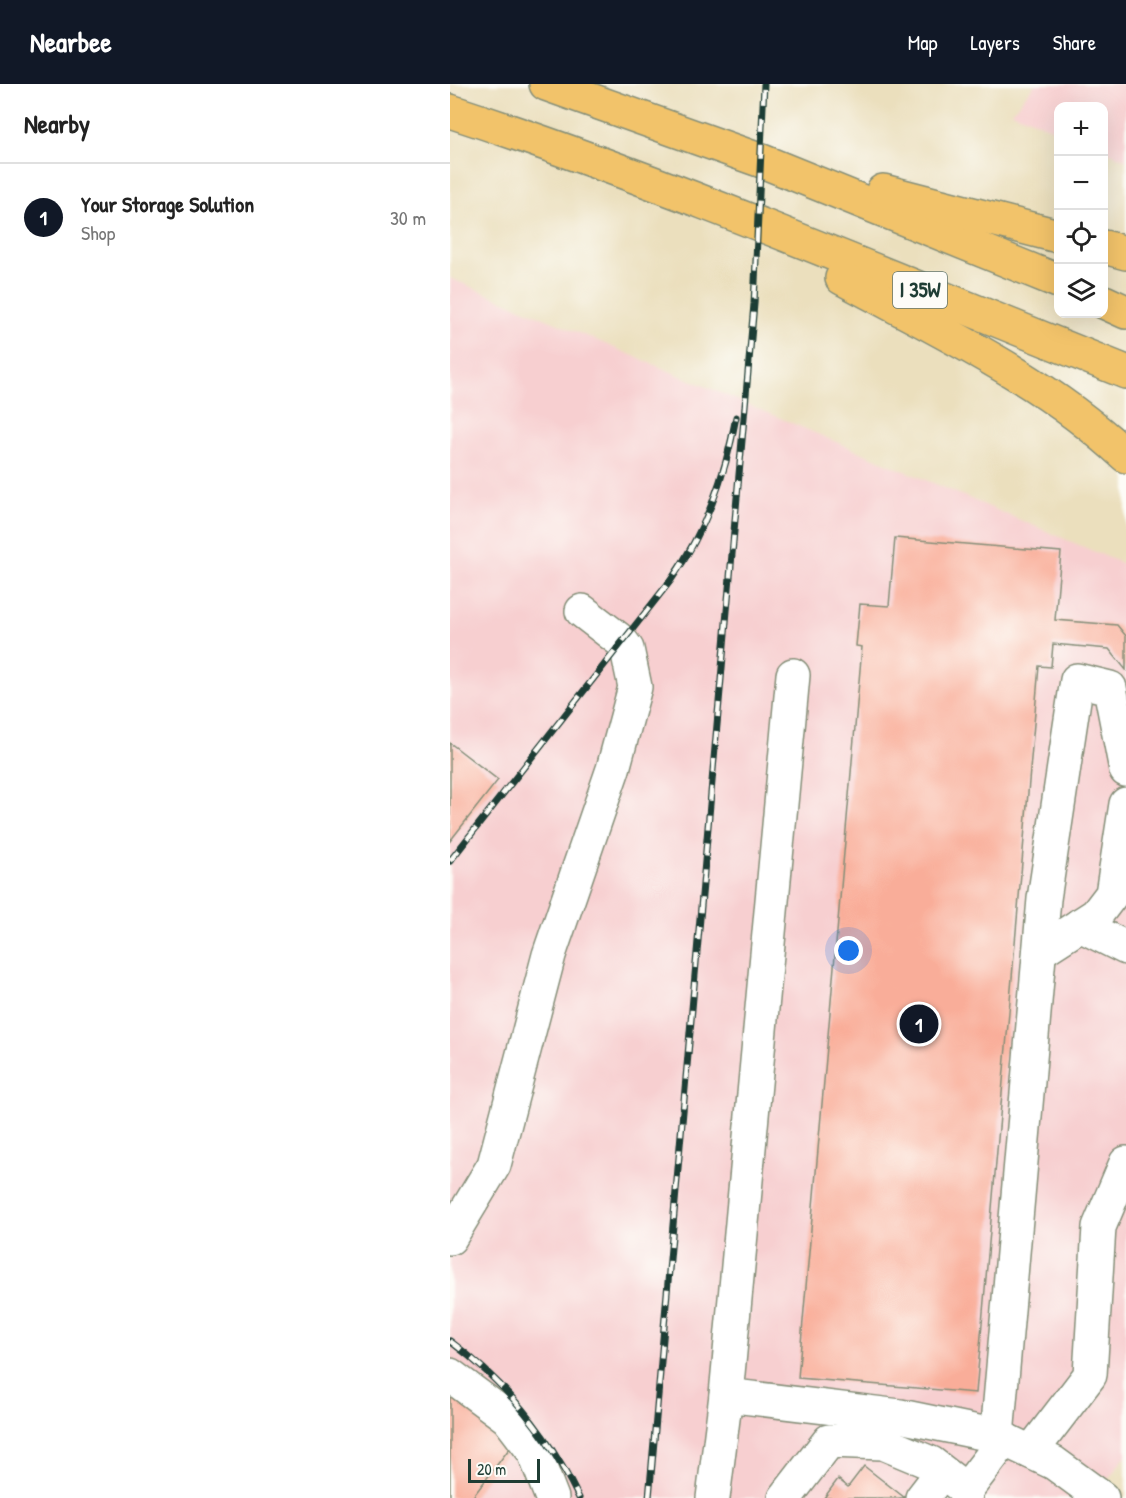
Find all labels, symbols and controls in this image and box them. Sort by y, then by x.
text: Nearbee [30,23,112,61]
text: Map [908,28,937,57]
text: Layers [970,28,1020,57]
text: Share [1053,28,1096,57]
map controls [1054,102,1108,318]
button: + [1054,102,1108,156]
text: Nearby [24,106,90,141]
button: − [1054,156,1108,210]
text: Your Storage Solution [81,189,254,219]
text: 1 [40,204,47,231]
text: 30 m [390,204,426,231]
button: locate [1054,210,1108,264]
text: Shop [81,219,115,246]
button: layers [1054,264,1108,318]
road number: I 35W [893,272,947,308]
your location [834,936,863,965]
pin: 1 [900,1002,938,1046]
scale bar [468,1456,540,1484]
text: 20 m [477,1458,506,1480]

